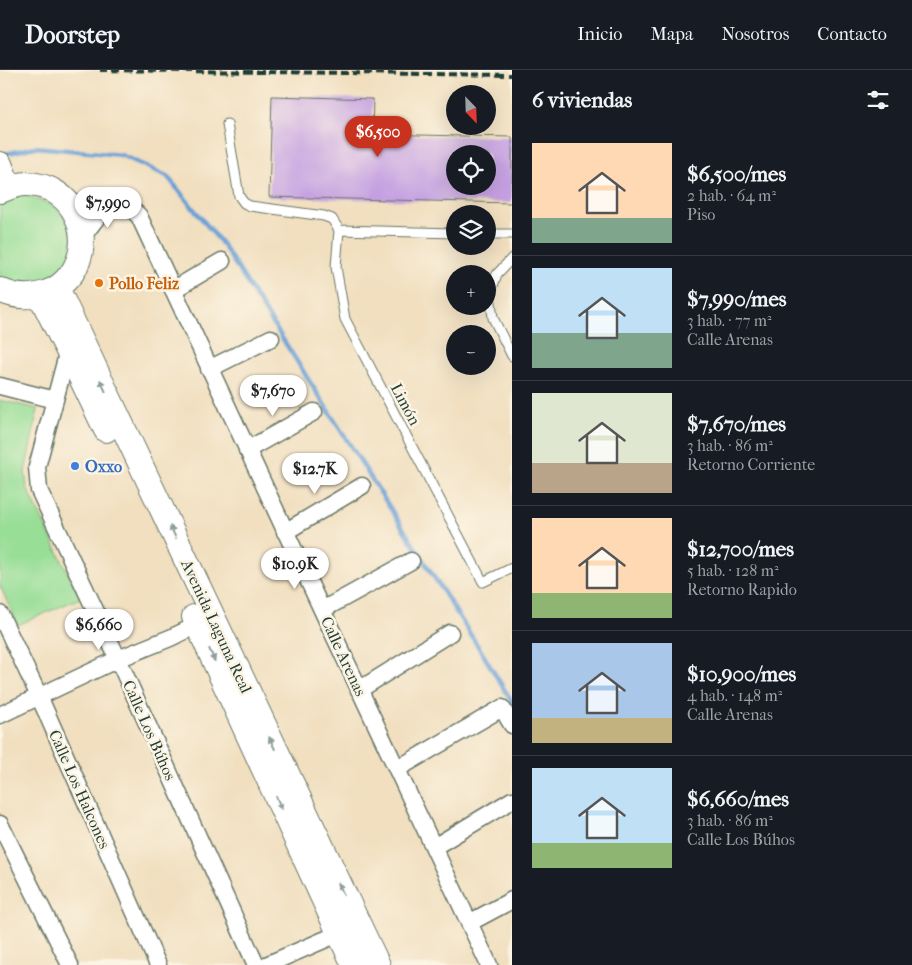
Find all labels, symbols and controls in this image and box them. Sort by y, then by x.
text: Doorstep [25,21,120,49]
text: Inicio [578,24,623,45]
text: Mapa [651,24,693,45]
text: Nosotros [721,24,789,45]
text: Contacto [817,24,887,45]
north arrow [446,85,496,135]
map controls [446,85,496,375]
icon: filters [864,86,892,114]
text: 6 viviendas [532,88,632,112]
pin: $6,500 [337,116,419,158]
text: $6,500 [356,122,400,141]
button: locate [446,145,496,195]
text: $6,500/mes [687,162,786,186]
icon: home [572,163,632,223]
pin: $7,990 [67,186,149,229]
text: 2 hab. · 64 m² [687,186,776,205]
text: $7,990 [86,193,130,212]
button: layers [446,205,496,255]
text: Piso [687,205,715,224]
button: + [446,265,496,315]
place label: Pollo Feliz [109,274,180,293]
marker: Pollo Feliz [93,277,105,289]
text: $7,990/mes [687,287,787,311]
icon: home [572,288,632,348]
text: 3 hab. · 77 m² [687,311,772,330]
button: − [446,325,496,375]
text: Calle Arenas [687,330,773,349]
pin: $7,670 [232,374,314,417]
one-way arrow [99,378,107,393]
street label: Limón [387,380,425,429]
text: $7,670 [251,381,295,400]
text: $7,670/mes [687,412,786,436]
icon: home [572,413,632,473]
text: 3 hab. · 86 m² [687,436,773,455]
pin: $12.7K [274,452,356,495]
text: Retorno Corriente [687,455,815,474]
place label: Oxxo [85,457,122,476]
text: $12.7K [293,459,337,478]
marker: Oxxo [69,460,81,472]
one-way arrow [168,525,177,540]
text: $12,700/mes [687,537,794,561]
icon: home [572,538,632,598]
pin: $10.9K [254,548,336,590]
text: $10.9K [272,554,318,573]
street label: Avenida Laguna Real [177,555,256,697]
text: 5 hab. · 128 m² [687,561,779,580]
text: Retorno Rapido [687,580,797,599]
pin: $6,660 [58,608,140,651]
street label: Calle Arenas [317,613,370,699]
text: $6,660 [76,615,122,634]
one-way arrow [208,648,216,662]
text: $10,900/mes [687,662,796,686]
icon: home [572,663,632,723]
street label: Calle Los Búhos [119,677,180,783]
text: 4 hab. · 148 m² [687,686,782,705]
text: Calle Arenas [687,705,773,724]
street label: Calle Los Halcones [45,727,114,852]
one-way arrow [268,735,276,750]
text: $6,660/mes [687,787,789,811]
icon: home [572,788,632,848]
one-way arrow [276,796,284,810]
text: 3 hab. · 86 m² [687,811,773,830]
text: Calle Los Búhos [687,830,795,849]
one-way arrow [337,882,346,897]

